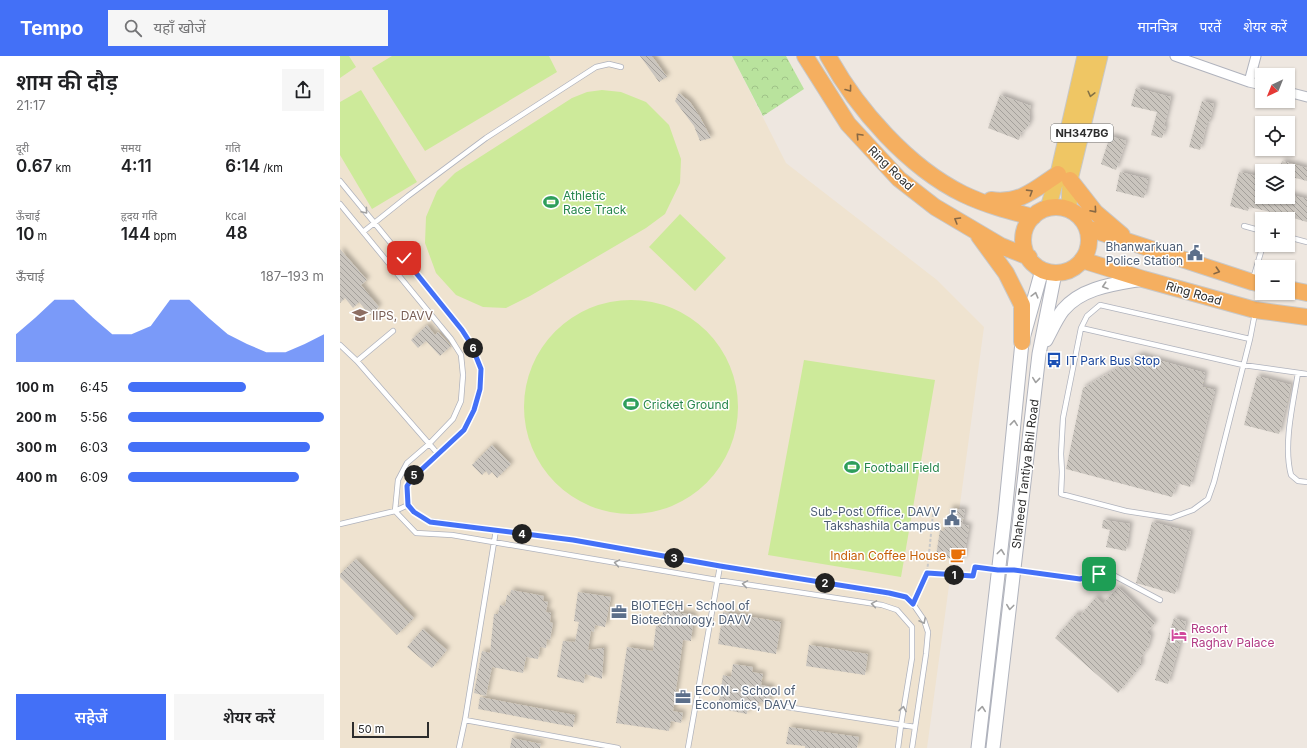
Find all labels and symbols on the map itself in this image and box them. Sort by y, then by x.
north arrow [1255,68,1295,108]
one-way arrow [844,84,851,91]
one-way arrow [1087,90,1096,97]
road number: NH347BG [1051,124,1113,142]
one-way arrow [856,133,864,141]
street label: Ring Road [865,143,917,193]
place label: Athletic Race Track [563,188,627,217]
one-way arrow [1026,190,1033,197]
sports icon: Athletic Race Track [542,193,560,211]
one-way arrow [1089,206,1096,213]
one-way arrow [361,207,368,214]
one-way arrow [954,217,961,225]
place label: Bhanwarkuan Police Station [1105,239,1183,268]
pin [387,241,421,275]
public building icon: Bhanwarkuan Police Station [1186,244,1204,262]
one-way arrow [1213,266,1220,275]
street label: Ring Road [1164,278,1224,308]
one-way arrow [1101,282,1108,290]
one-way arrow [1030,292,1039,299]
school or university icon: IIPS, DAVV [351,306,369,324]
place label: IIPS, DAVV [372,308,433,323]
pin: 6 [463,338,483,358]
bus stop icon: IT Park Bus Stop [1045,351,1063,369]
place label: IT Park Bus Stop [1066,353,1160,368]
one-way arrow [1032,377,1041,383]
sports icon: Cricket Ground [622,395,640,413]
place label: Cricket Ground [643,397,729,412]
street label: Shaheed Tantiya Bhil Road [1008,398,1042,550]
one-way arrow [1010,420,1019,426]
sports icon: Football Field [843,458,861,476]
place label: Football Field [864,460,940,475]
pin: 5 [404,465,424,485]
place label: Sub-Post Office, DAVV Takshashila Campus [810,504,940,533]
public building icon: Sub-Post Office, DAVV Takshashila Campus [943,509,961,527]
pin: 4 [512,524,532,544]
cafe icon: Indian Coffee House [949,546,967,564]
pin: 3 [664,548,684,568]
place label: Indian Coffee House [830,548,946,563]
one-way arrow [996,549,1005,555]
pin [1082,557,1116,591]
one-way arrow [614,559,620,568]
pin: 1 [944,565,964,585]
pin: 2 [815,573,835,593]
one-way arrow [742,580,748,589]
place label: BIOTECH - School of Biotechnology, DAVV [631,598,751,627]
one-way arrow [871,600,877,609]
office icon: BIOTECH - School of Biotechnology, DAVV [610,603,628,621]
one-way arrow [1006,603,1015,610]
one-way arrow [918,616,926,624]
place label: Resort Raghav Palace [1191,621,1274,650]
hotel icon: Resort Raghav Palace [1170,626,1188,644]
place label: ECON - School of Economics, DAVV [695,683,796,712]
office icon: ECON - School of Economics, DAVV [674,688,692,706]
one-way arrow [899,706,907,712]
one-way arrow [977,706,986,712]
scale bar [352,720,429,739]

